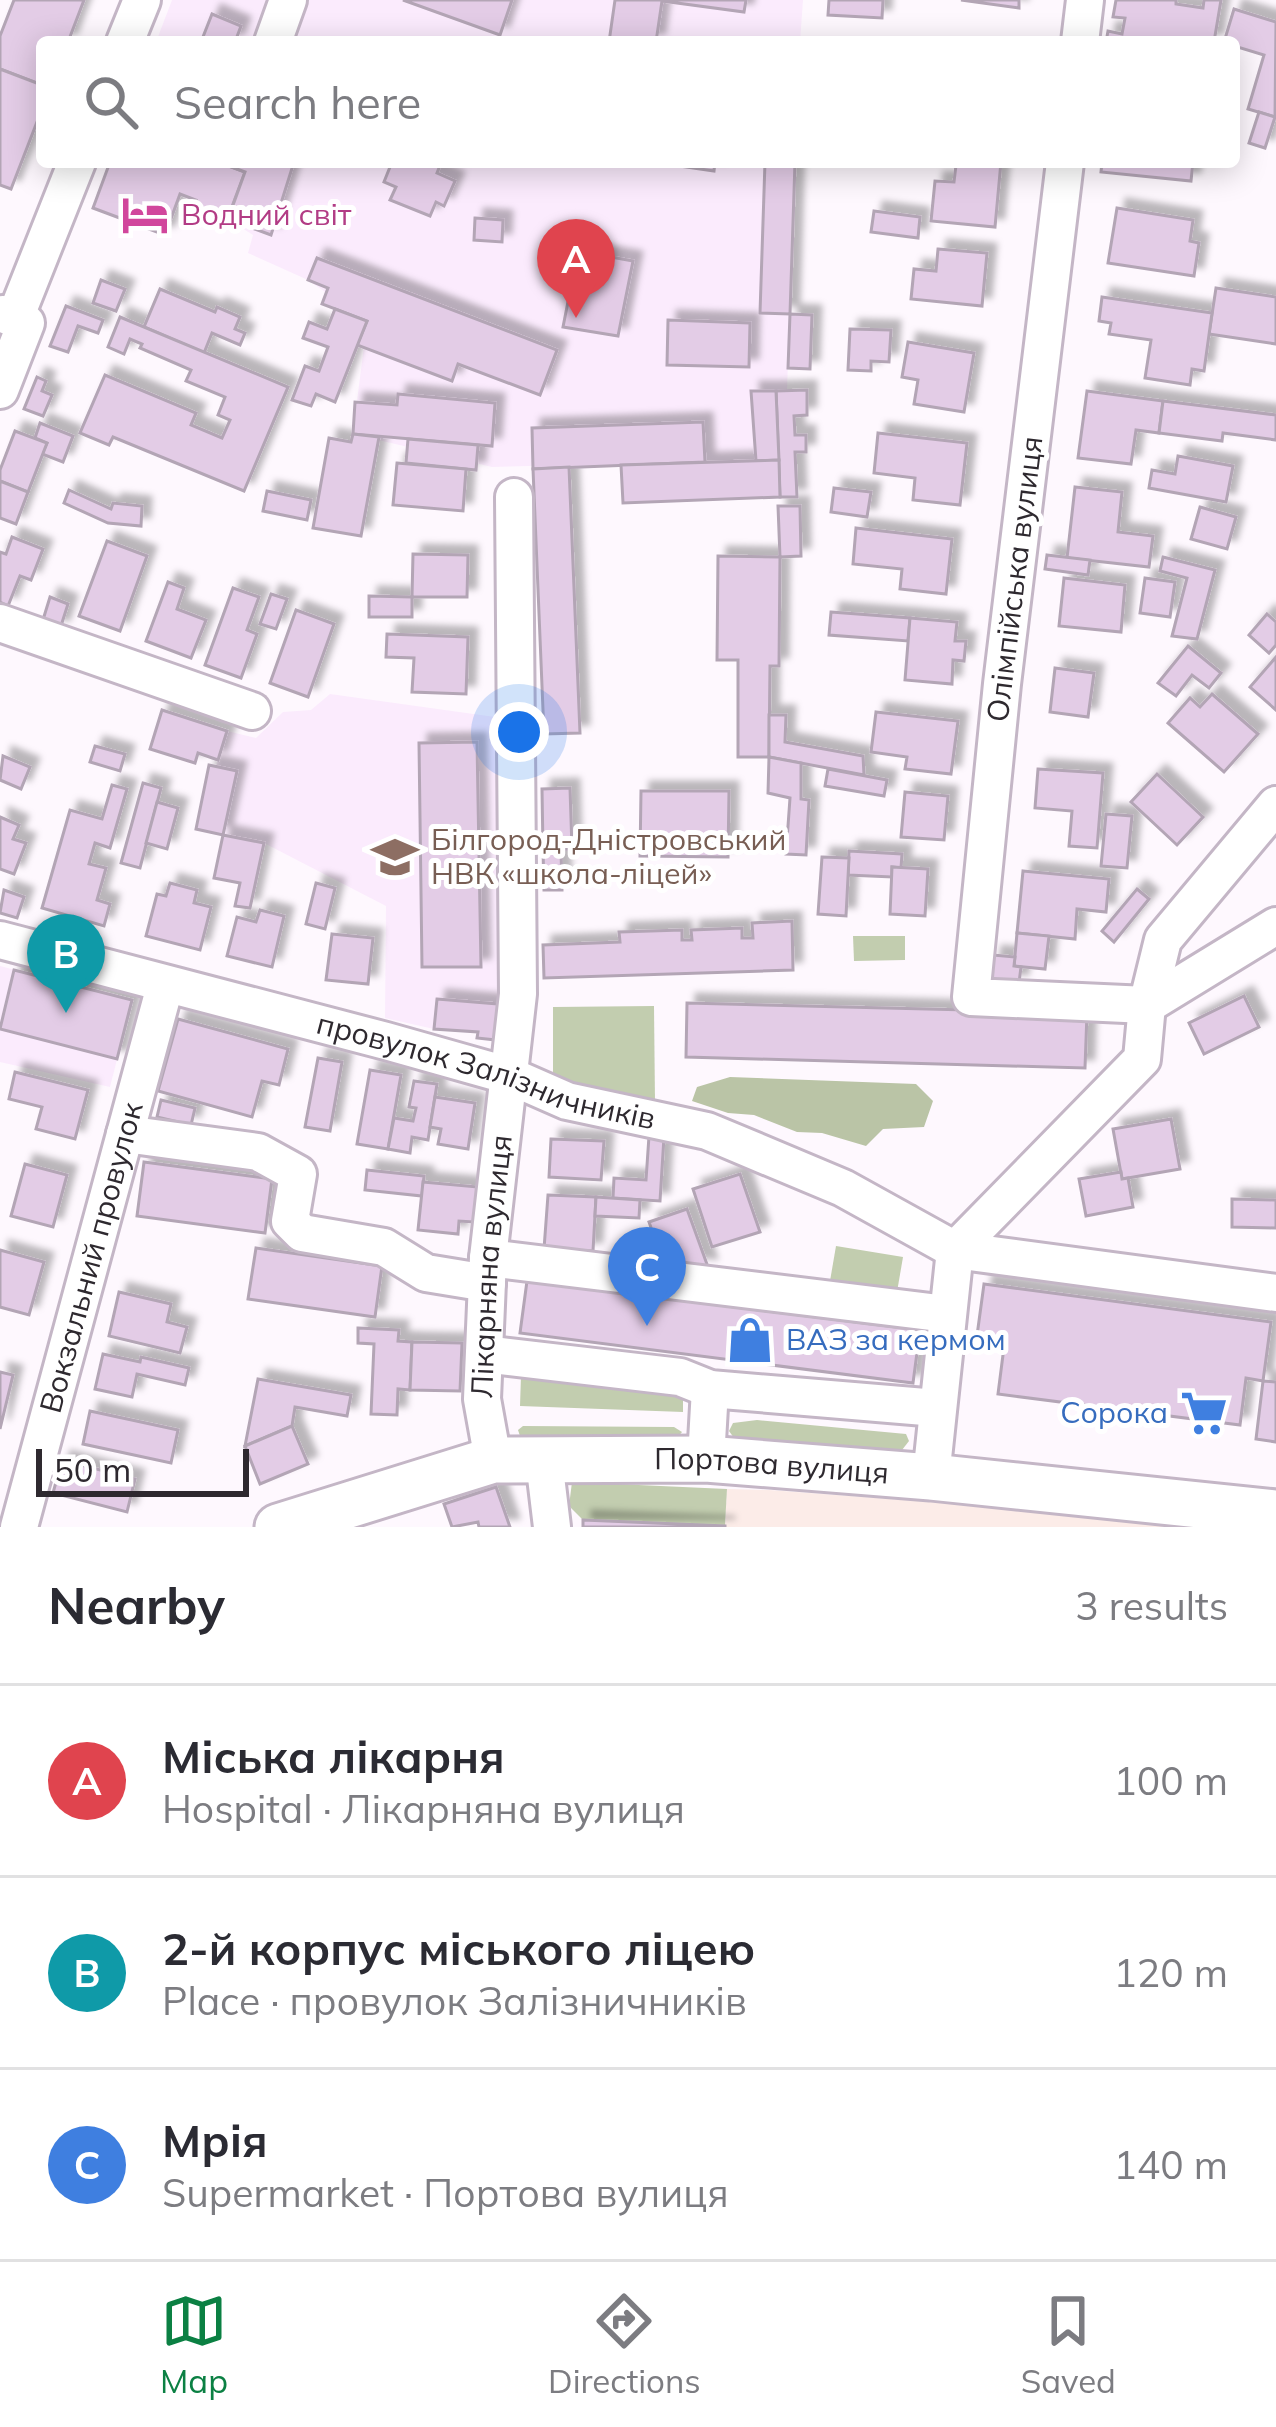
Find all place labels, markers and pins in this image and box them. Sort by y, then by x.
hotel icon: Водний світ [120,190,170,240]
place label: Водний світ [181,195,352,233]
pin: A [537,219,615,318]
place label: Білгород-Дністровський НВК «школа-ліцей» [431,820,786,892]
school or university icon: Білгород-Дністровський НВК «школа-ліцей» [370,832,420,882]
pin: B [27,914,105,1013]
pin: C [608,1227,686,1326]
shop icon: ВАЗ за кермом [725,1315,775,1365]
place label: ВАЗ за кермом [786,1320,1006,1358]
supermarket icon: Сорока [1179,1388,1229,1438]
place label: Сорока [1060,1393,1168,1431]

